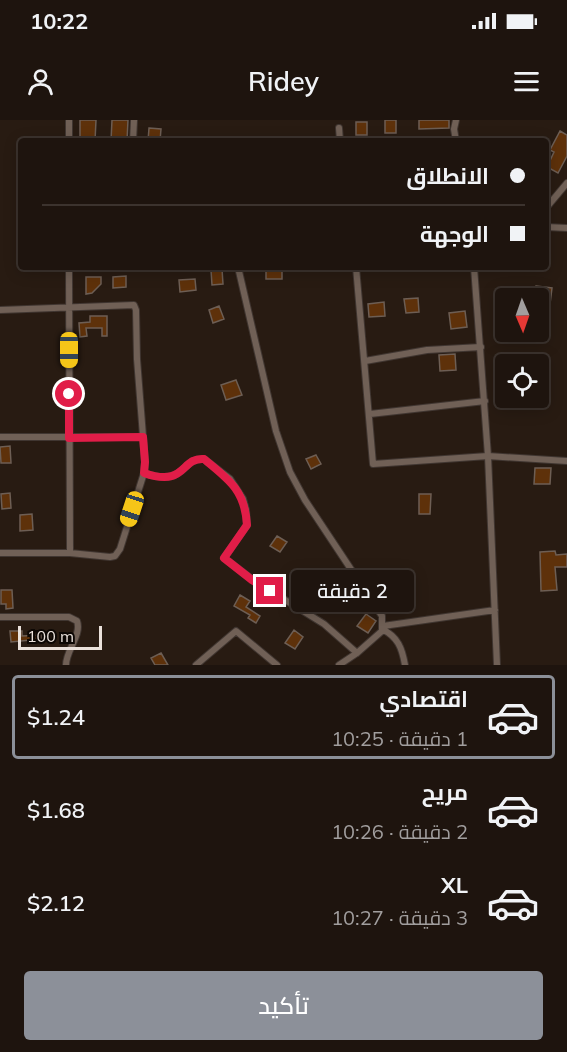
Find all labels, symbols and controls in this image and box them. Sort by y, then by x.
text: 10:22 [30,7,88,35]
text: Ridey [248,64,319,98]
icon: person [24,65,57,98]
icon: menu [510,65,543,98]
text: الانطلاق [406,162,489,190]
text: الوجهة [420,220,489,248]
north arrow [495,288,549,342]
map controls [495,288,549,408]
car [60,332,78,368]
button: locate [495,354,549,408]
route start [55,380,82,407]
car [118,489,146,529]
callout: 2 دقيقة [291,570,414,612]
route end [256,577,283,604]
text: 2 دقيقة [317,578,388,603]
scale bar [18,623,102,650]
text: 100 m [27,626,74,646]
text: اقتصادي [379,685,468,713]
icon: car [486,690,540,744]
text: $1.24 [27,703,85,731]
text: 1 دقيقة · 10:25 [331,726,468,751]
text: مريح [422,778,468,806]
icon: car [486,783,540,837]
text: $1.68 [27,796,85,824]
text: 2 دقيقة · 10:26 [331,819,468,844]
text: XL [441,871,468,899]
icon: car [486,876,540,930]
text: $2.12 [27,889,85,917]
text: 3 دقيقة · 10:27 [331,905,468,930]
button: تأكيد [24,971,543,1040]

